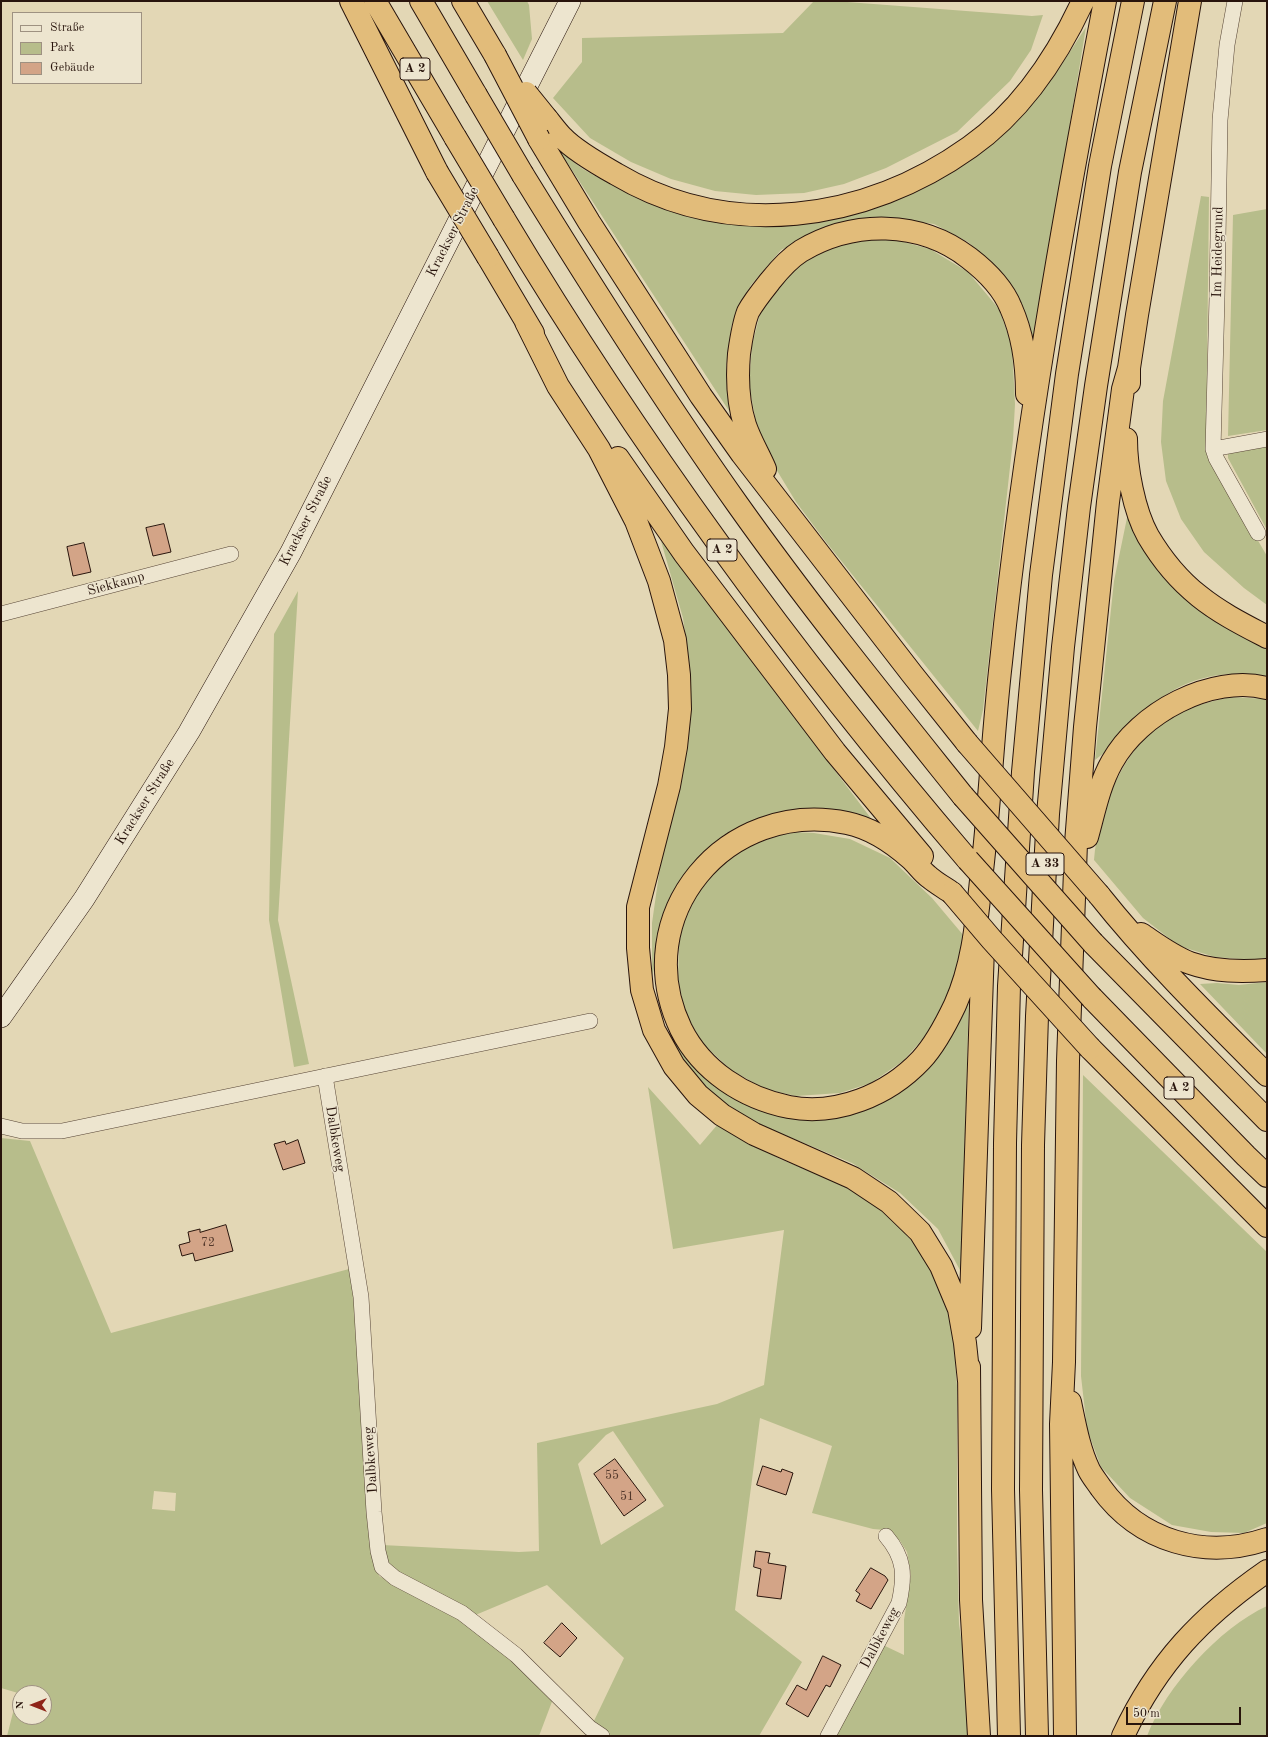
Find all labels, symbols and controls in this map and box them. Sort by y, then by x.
legend [12,12,142,84]
text: Straße [50,22,84,34]
text: Park [50,42,75,54]
road number: A 2 [400,58,430,80]
text: Gebäude [50,62,94,74]
street label: Krackser Straße [423,184,483,280]
street label: Im Heidegrund [1209,206,1227,298]
street label: Krackser Straße [276,473,336,569]
road number: A 2 [707,539,737,561]
street label: Siekkamp [85,568,147,600]
street label: Krackser Straße [112,756,178,848]
road number: A 33 [1026,853,1064,875]
road number: A 2 [1164,1077,1194,1099]
street label: Dalbkeweg [321,1105,349,1173]
house number: 72 [201,1236,215,1250]
street label: Dalbkeweg [360,1426,382,1494]
house number: 55 [605,1469,619,1483]
house number: 51 [620,1490,634,1504]
street label: Dalbkeweg [857,1605,903,1671]
north arrow [12,1685,52,1725]
scale bar [1128,1699,1243,1725]
text: N [15,1701,26,1709]
text: 50 m [1133,1708,1160,1720]

